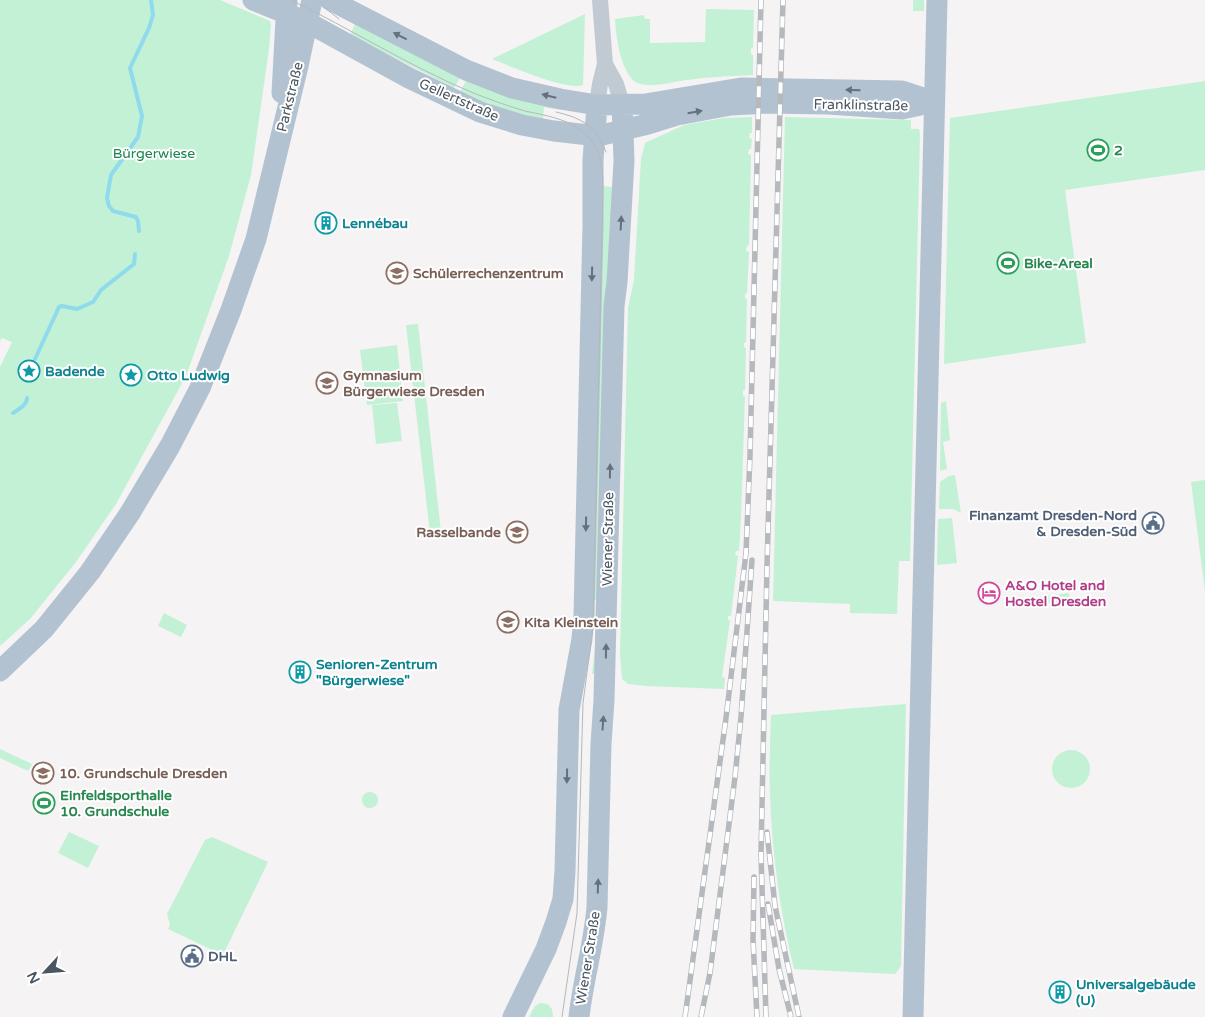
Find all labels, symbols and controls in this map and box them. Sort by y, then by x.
one-way arrow [393,32,408,40]
street label: Parkstraße [273,60,307,134]
street label: Gellertstraße [416,75,502,125]
one-way arrow [845,86,861,94]
one-way arrow [541,92,556,100]
street label: Franklinstraße [814,96,909,114]
one-way arrow [688,107,704,115]
sports icon: 2 [1086,138,1110,162]
place label: 2 [1114,142,1123,159]
park label: Bürgerwiese [113,145,195,162]
building icon: Lennébau [314,211,338,235]
place label: Lennébau [342,215,408,232]
one-way arrow [617,215,625,231]
sports icon: Bike-Areal [996,251,1020,275]
place label: Bike-Areal [1024,255,1093,272]
school or university icon: Schülerrechenzentrum [385,261,409,285]
place label: Schülerrechenzentrum [413,265,564,282]
one-way arrow [588,266,596,282]
place icon: Badende [17,359,41,383]
place label: Badende [45,363,105,380]
place icon: Otto Ludwig [119,363,143,387]
place label: Otto Ludwig [147,367,230,384]
place label: Gymnasium Bürgerwiese Dresden [343,367,485,400]
school or university icon: Gymnasium Bürgerwiese Dresden [315,371,339,395]
one-way arrow [606,463,614,479]
street label: Wiener Straße [599,492,617,586]
place label: Finanzamt Dresden-Nord & Dresden-Süd [969,507,1137,540]
public building icon: Finanzamt Dresden-Nord & Dresden-Süd [1141,511,1165,535]
one-way arrow [582,516,590,532]
school or university icon: Rasselbande [505,520,529,544]
place label: Rasselbande [416,524,501,541]
place label: A&O Hotel and Hostel Dresden [1005,577,1106,610]
hotel icon: A&O Hotel and Hostel Dresden [977,581,1001,605]
school or university icon: Kita Kleinstein [496,610,520,634]
place label: Kita Kleinstein [524,614,618,631]
one-way arrow [602,643,610,659]
place label: Senioren-Zentrum "Bürgerwiese" [316,656,438,689]
building icon: Senioren-Zentrum "Bürgerwiese" [288,660,312,684]
one-way arrow [599,715,607,731]
school or university icon: 10. Grundschule Dresden [31,761,55,785]
place label: 10. Grundschule Dresden [59,765,227,782]
one-way arrow [563,768,571,784]
place label: Einfeldsporthalle 10. Grundschule [60,787,172,820]
sports icon: Einfeldsporthalle 10. Grundschule [32,791,56,815]
one-way arrow [594,878,602,894]
street label: Wiener Straße [572,910,604,1006]
public building icon: DHL [180,944,204,968]
north arrow [20,947,70,997]
place label: DHL [208,948,238,965]
text: N [24,969,44,986]
place label: Universalgebäude (U) [1076,976,1196,1009]
building icon: Universalgebäude (U) [1048,980,1072,1004]

